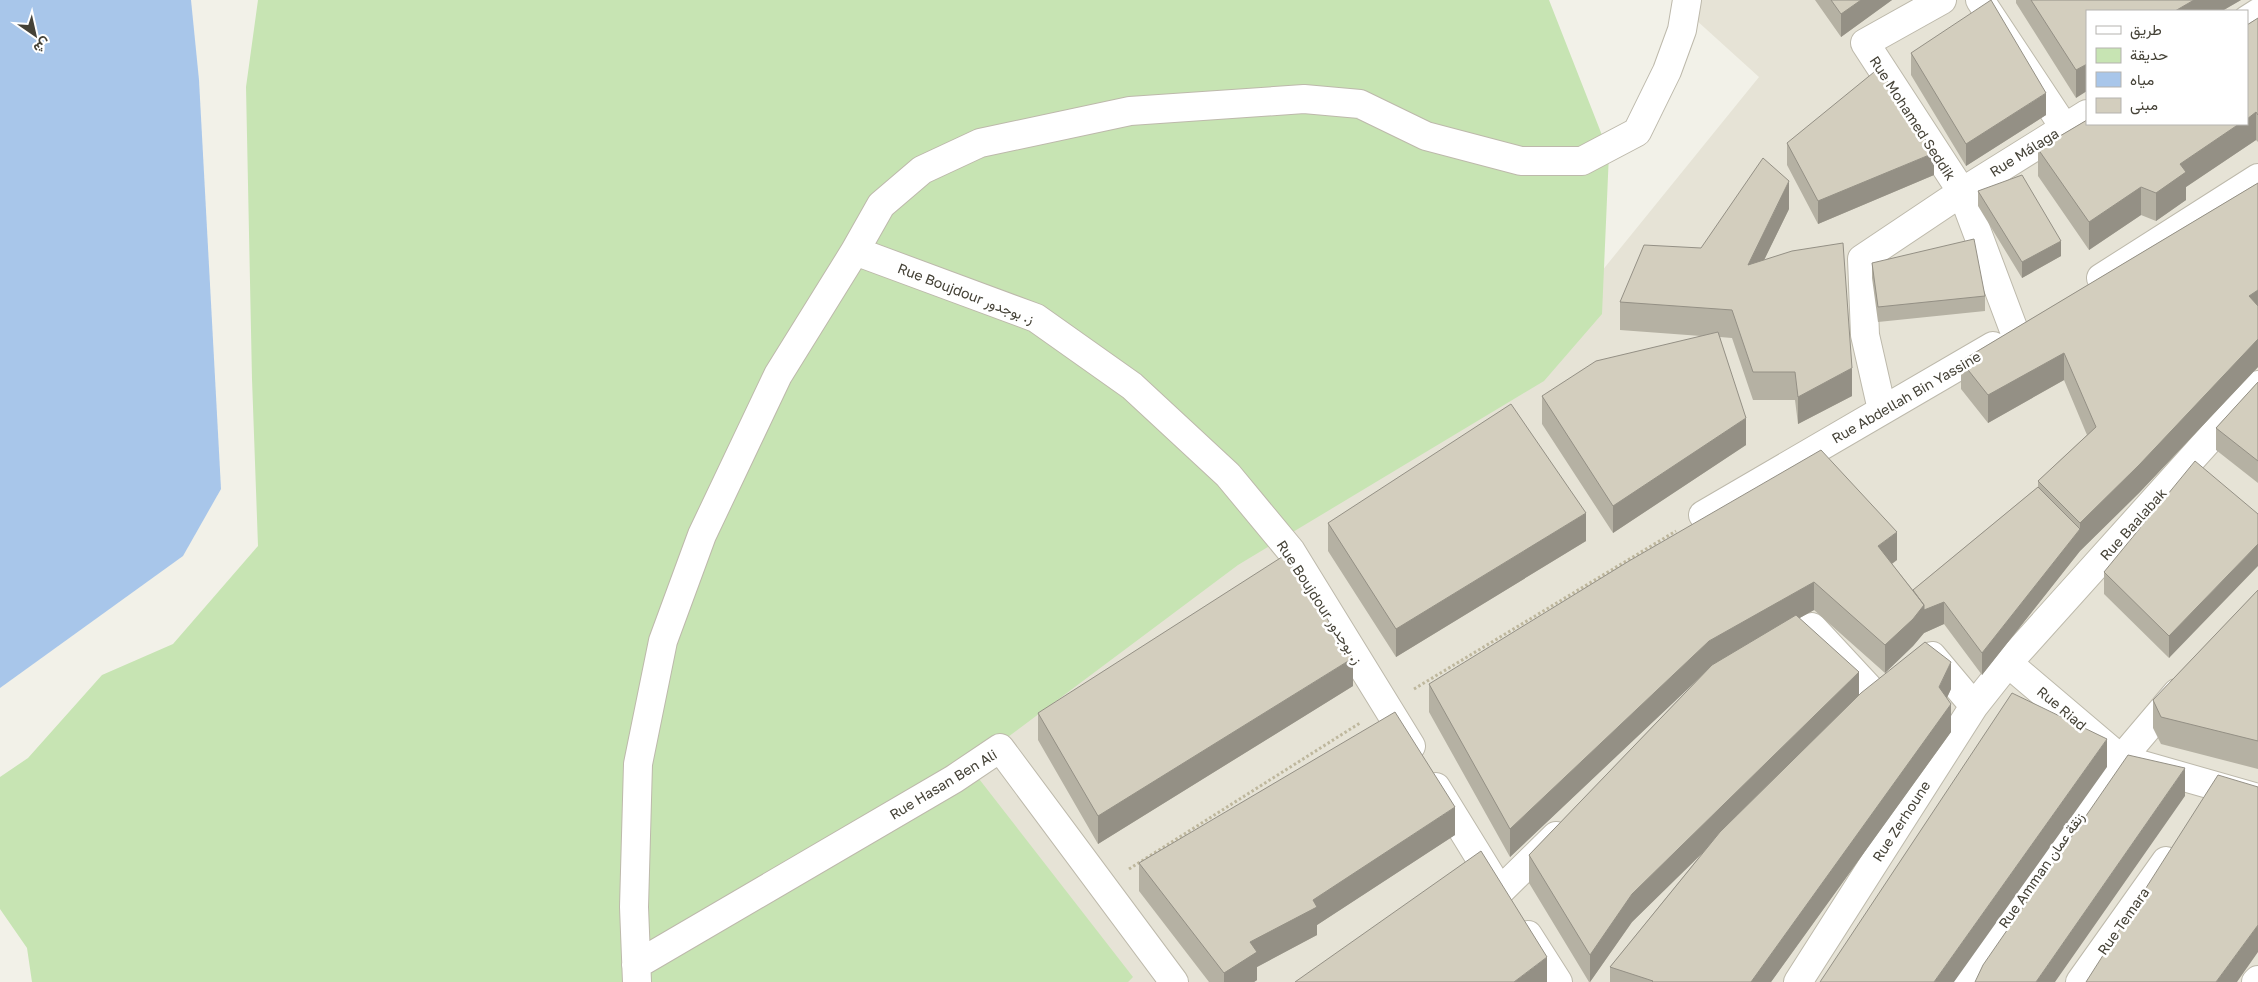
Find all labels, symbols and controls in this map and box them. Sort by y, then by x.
north arrow [10,10,60,60]
legend [2086,10,2248,125]
text: طريق [2130,20,2162,40]
text: ش [30,34,54,58]
text: حديقة [2130,45,2168,64]
street label: Rue Mohamed Seddik [1866,53,1960,183]
text: مياه [2130,70,2154,89]
text: مبنى [2130,95,2158,115]
street label: Rue Málaga [1986,124,2062,180]
street label: Rue Boujdour ز. بوجدور [895,259,1037,328]
street label: Rue Abdellah Bin Yassine [1828,347,1984,447]
street label: Rue Baalabak [2096,484,2170,564]
street label: Rue Boujdour ز. بوجدور [1273,537,1367,668]
street label: Rue Riad [2034,682,2090,734]
street label: Rue Hasan Ben Ali [886,745,1000,823]
street label: Rue Zerhoune [1868,777,1934,865]
street label: Rue Amman زنقة عمان [1995,809,2088,932]
street label: Rue Temara [2094,884,2152,958]

